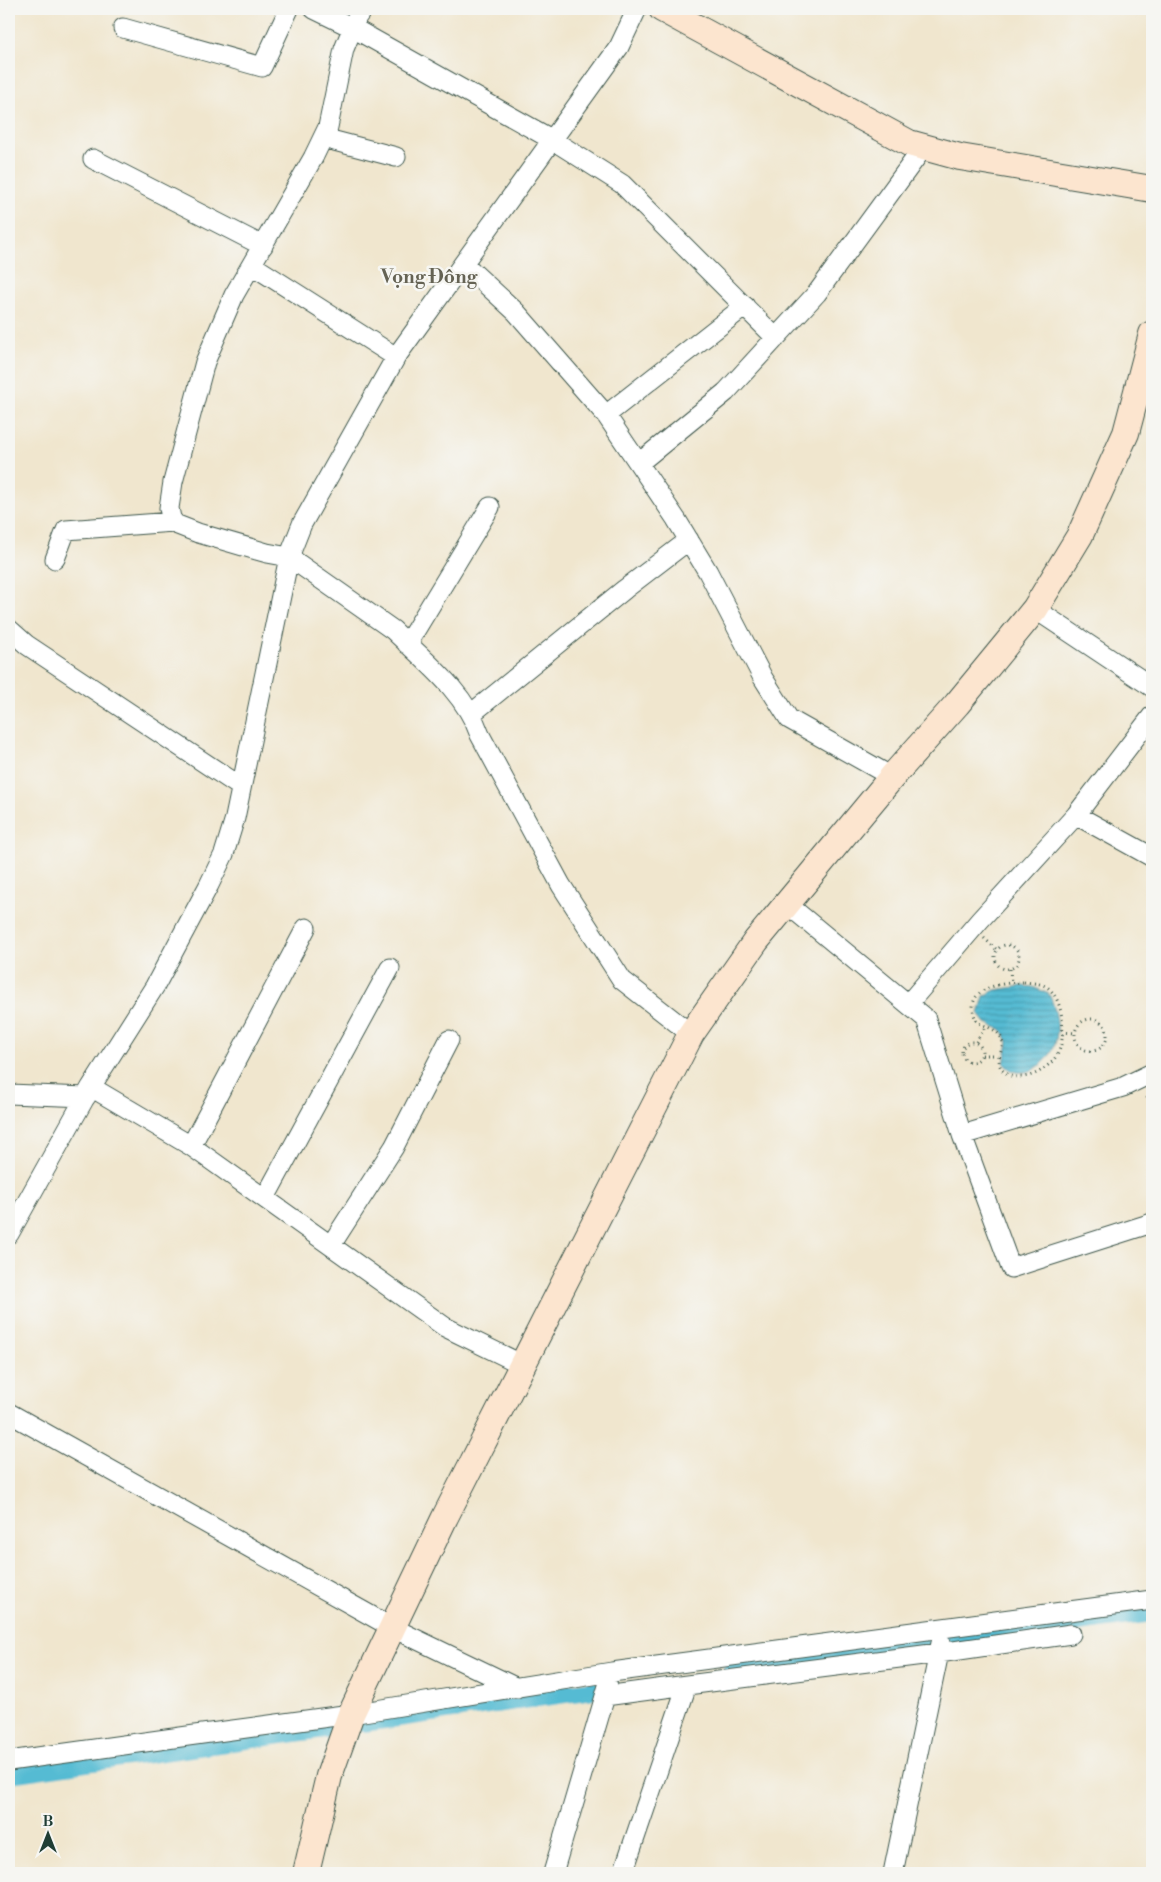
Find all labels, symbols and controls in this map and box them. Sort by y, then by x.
district label: Vọng Đông [380,265,479,289]
north arrow [22,1810,72,1860]
text: B [43,1813,53,1831]

